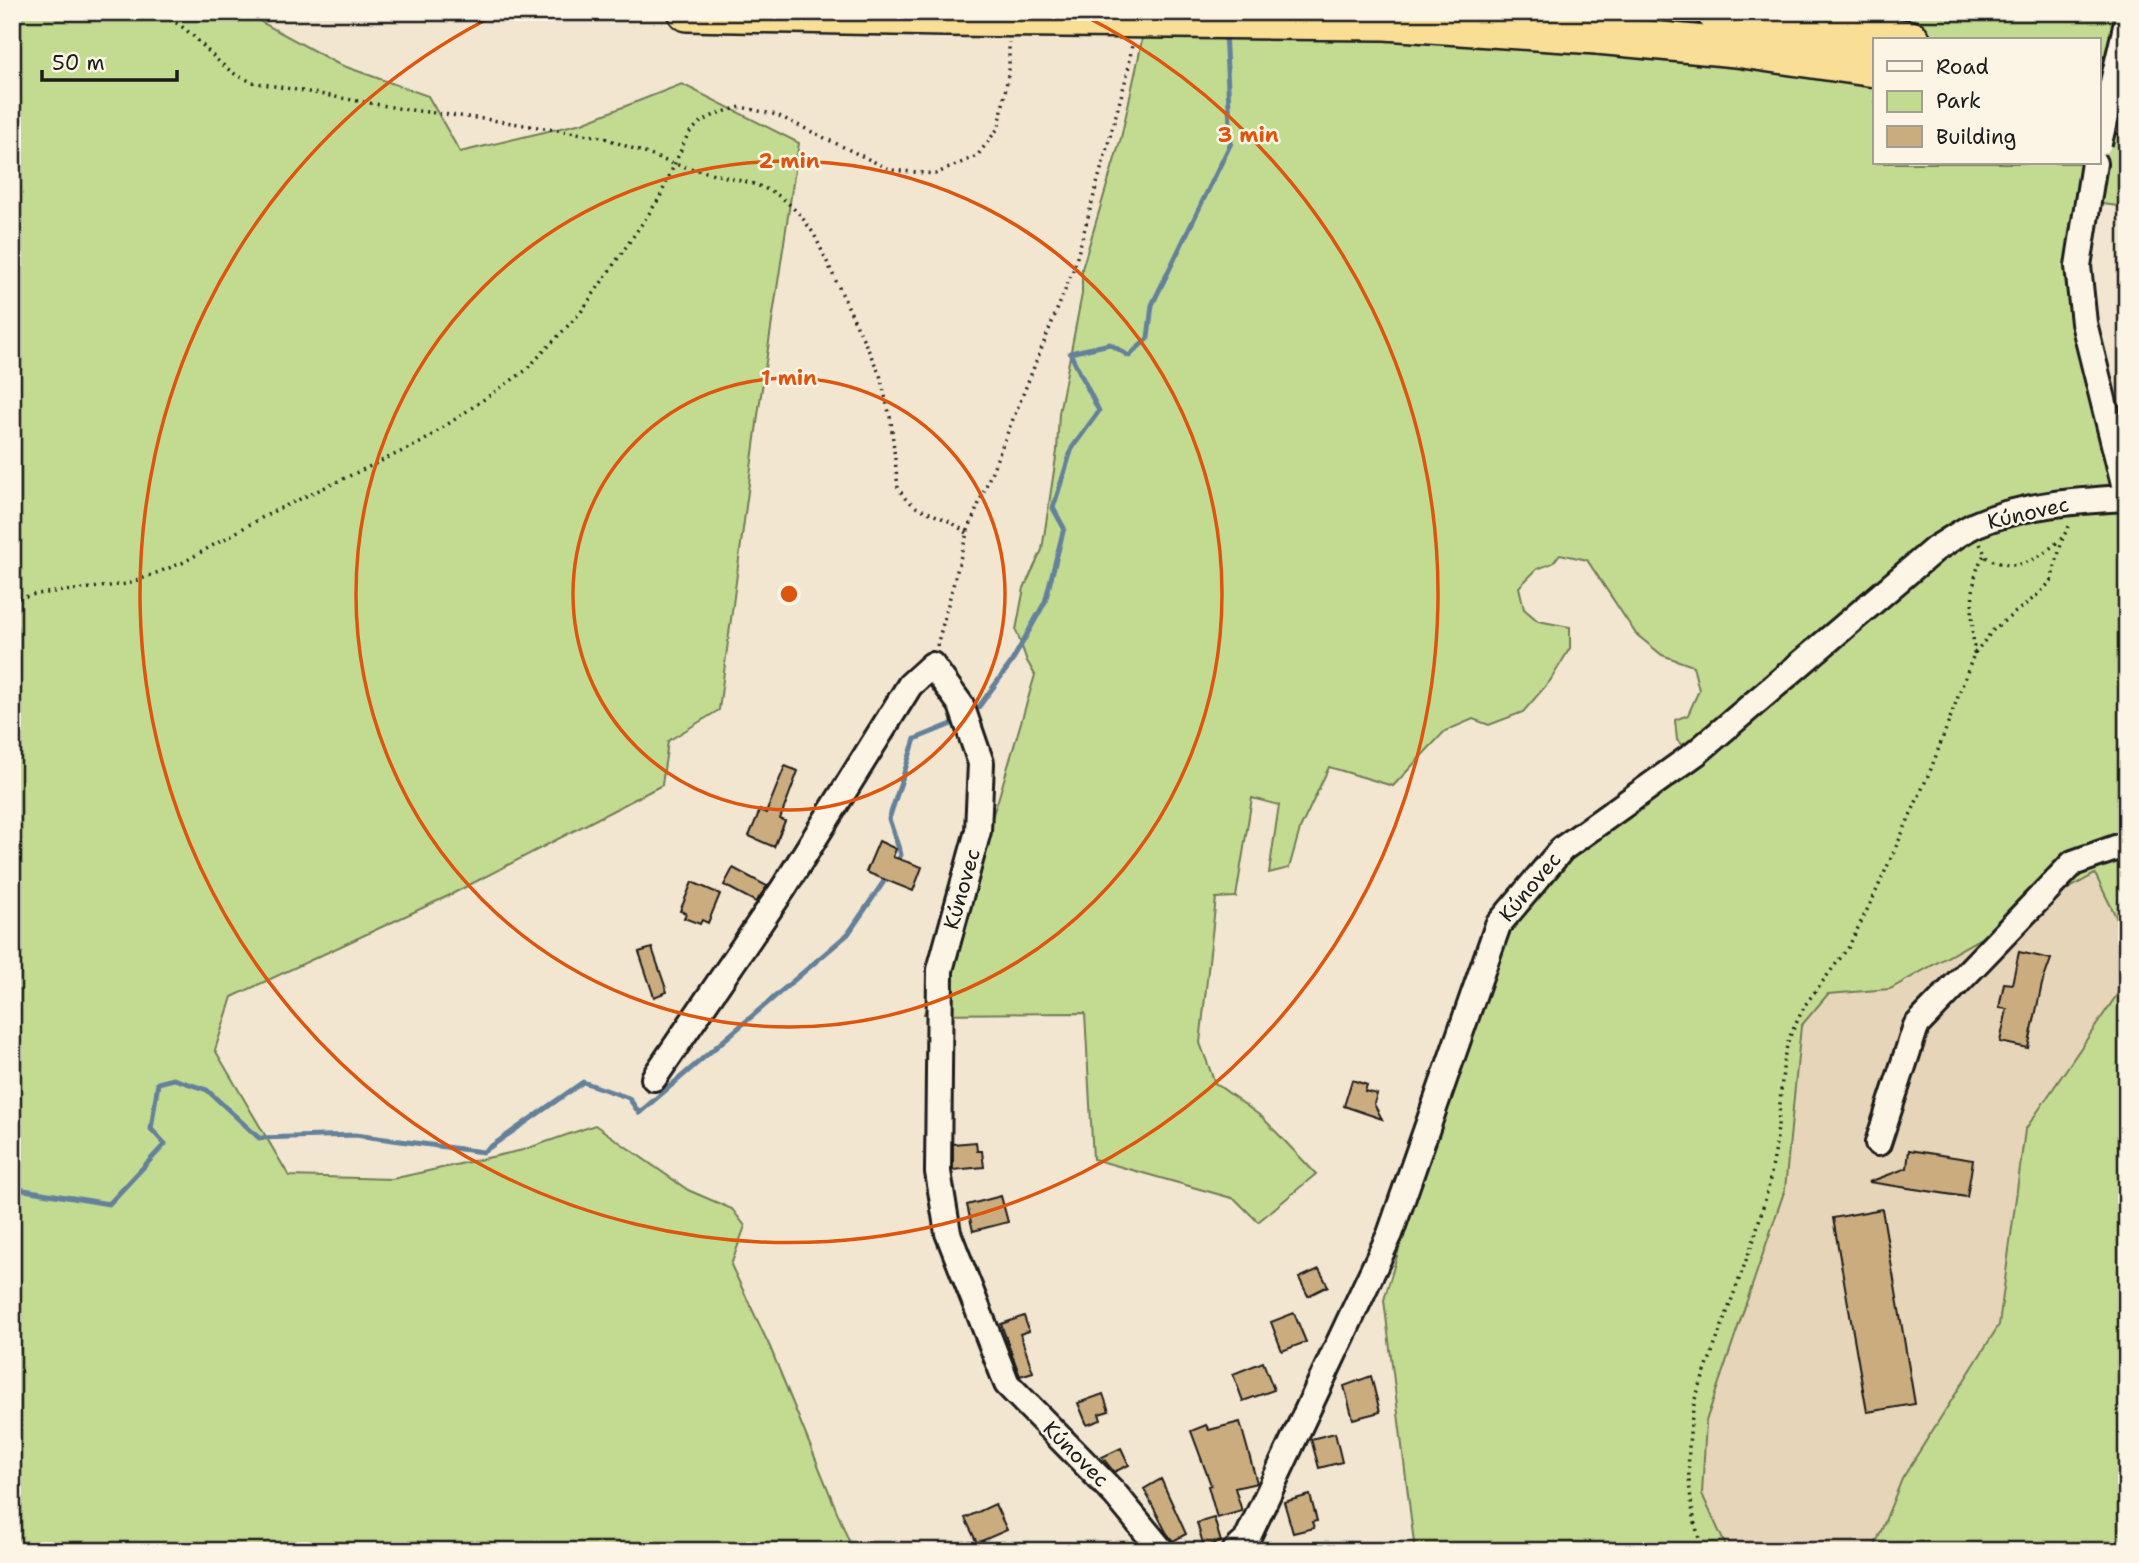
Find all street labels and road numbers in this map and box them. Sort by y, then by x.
street label: Kúnovec [1984,490,2072,536]
street label: Kúnovec [937,845,987,933]
street label: Kúnovec [1493,846,1567,928]
street label: Kúnovec [1037,1415,1115,1493]

